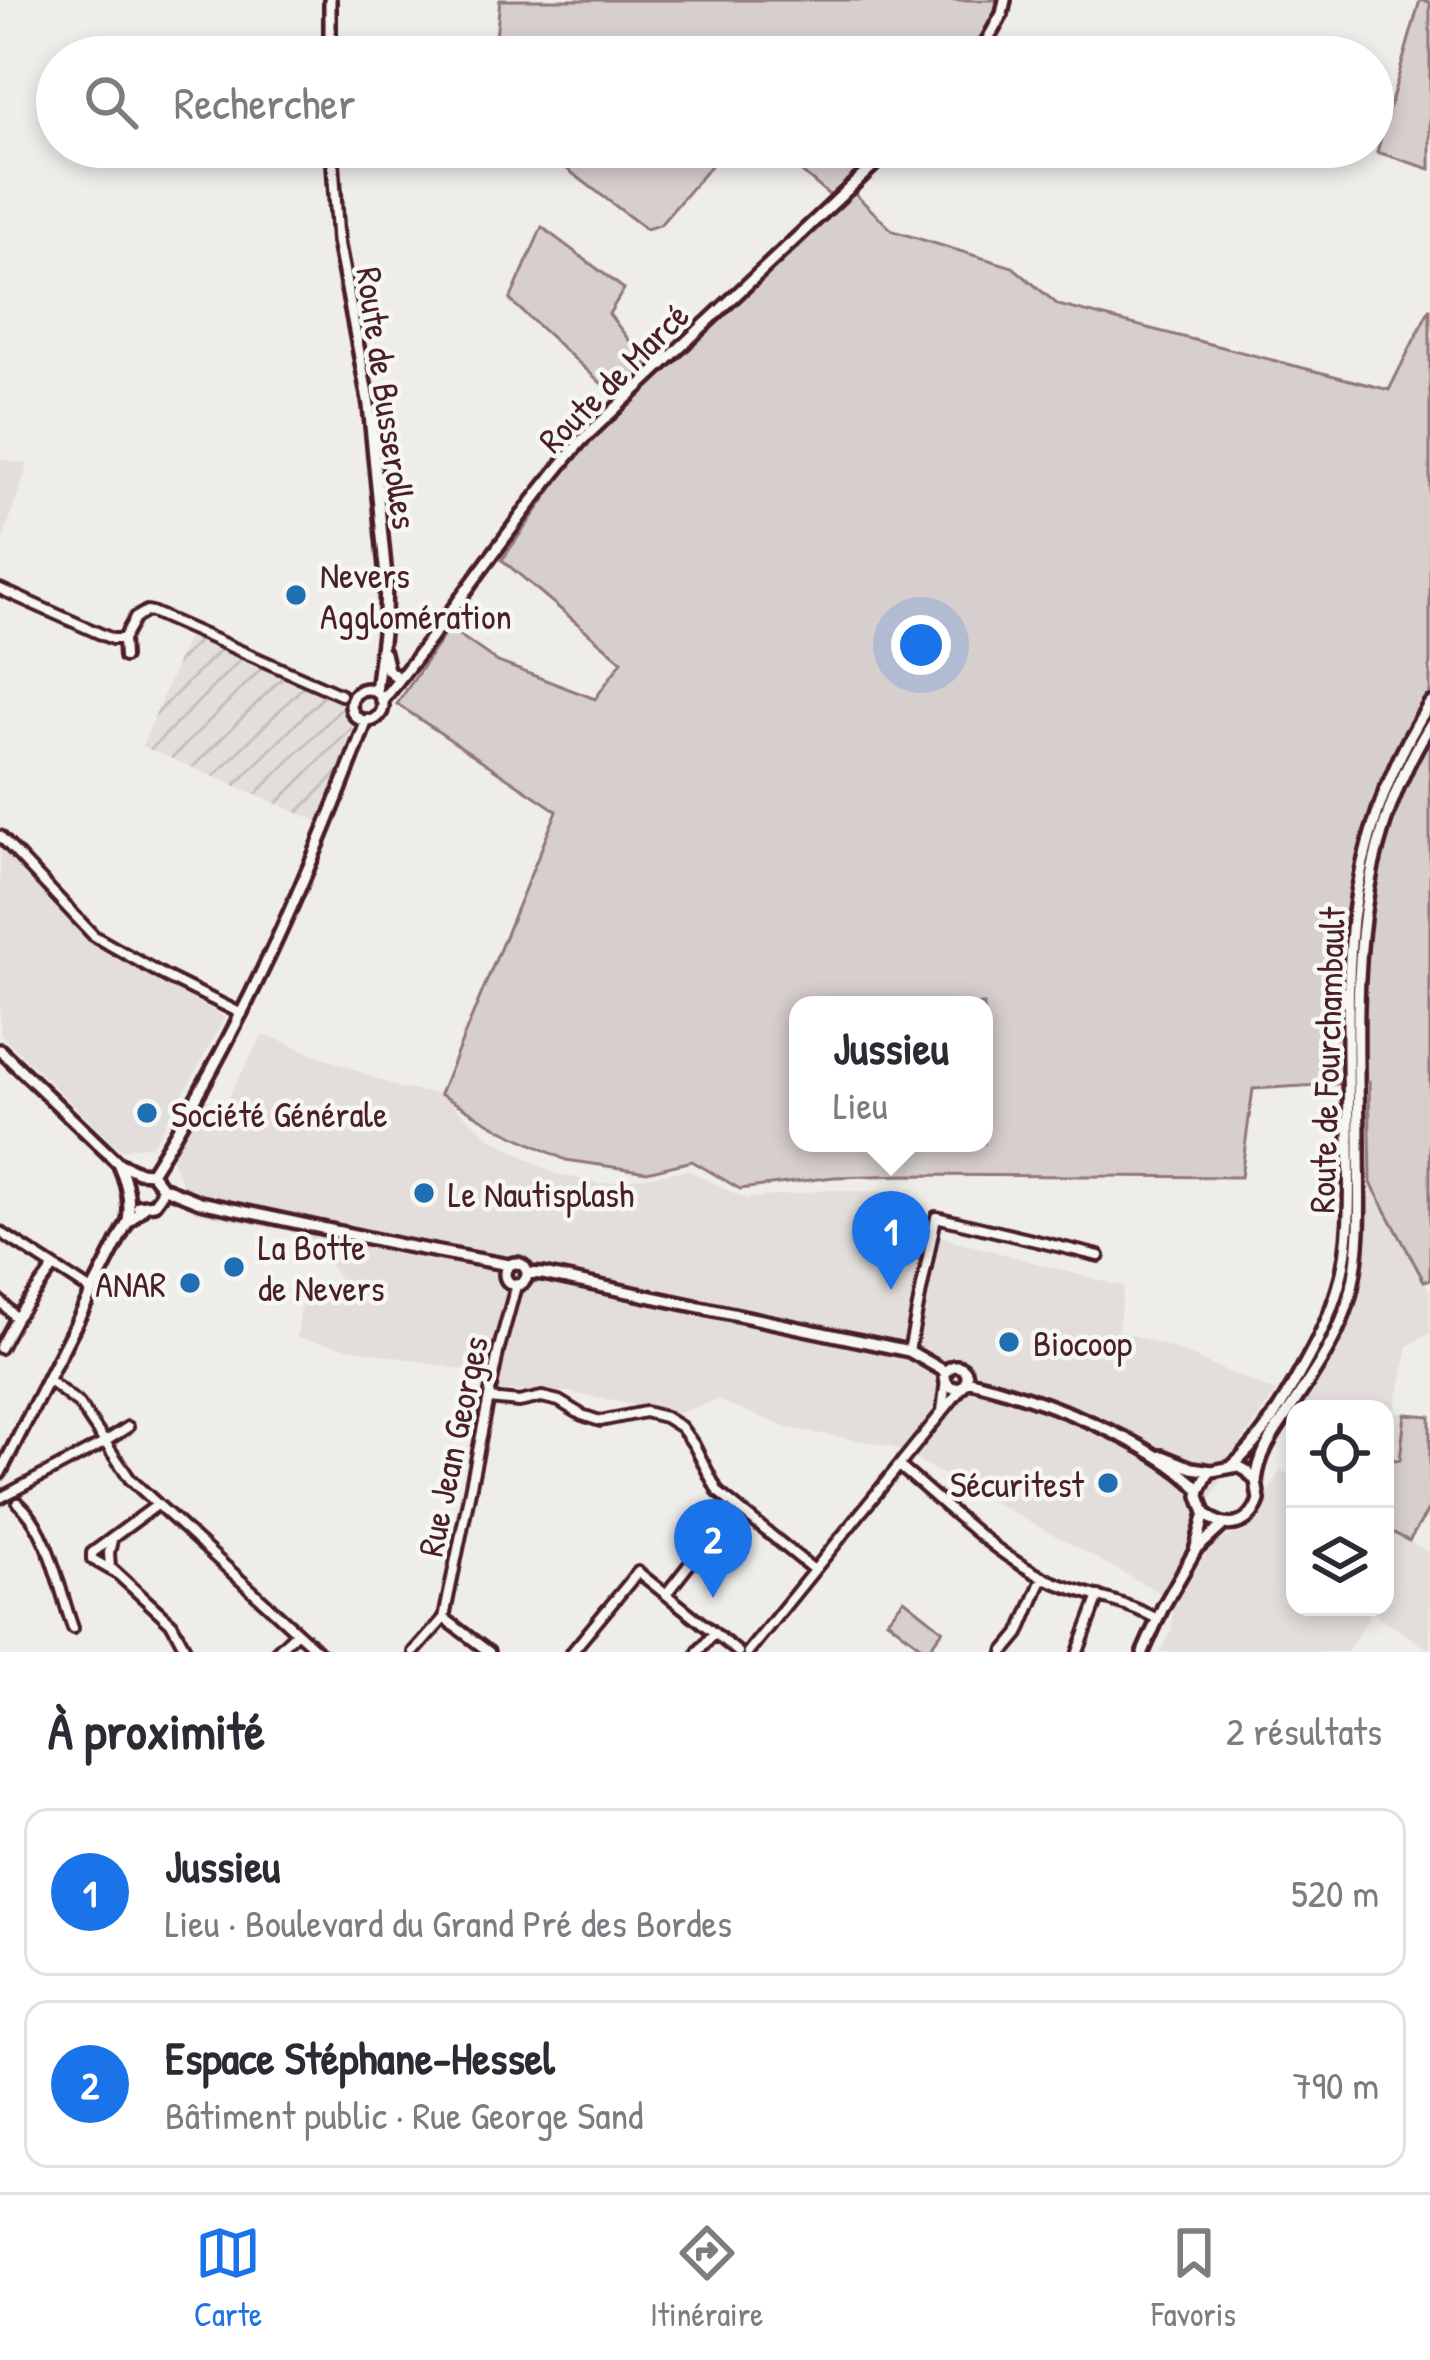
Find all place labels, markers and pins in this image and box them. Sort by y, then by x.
place label: Nevers Agglomération [320,550,512,640]
marker: Nevers Agglomération [283,582,309,608]
place label: Société Générale [171,1089,387,1138]
marker: Société Générale [134,1100,160,1126]
place label: Le Nautisplash [448,1169,634,1218]
marker: Le Nautisplash [411,1180,437,1206]
pin: 1 [852,1191,930,1290]
place label: La Botte de Nevers [258,1222,385,1312]
marker: La Botte de Nevers [221,1254,247,1280]
place label: ANAR [95,1259,166,1308]
marker: ANAR [177,1270,203,1296]
place label: Biocoop [1033,1318,1132,1367]
marker: Biocoop [996,1329,1022,1355]
place label: Sécuritest [950,1459,1085,1508]
marker: Sécuritest [1095,1470,1121,1496]
pin: 2 [674,1499,752,1598]

